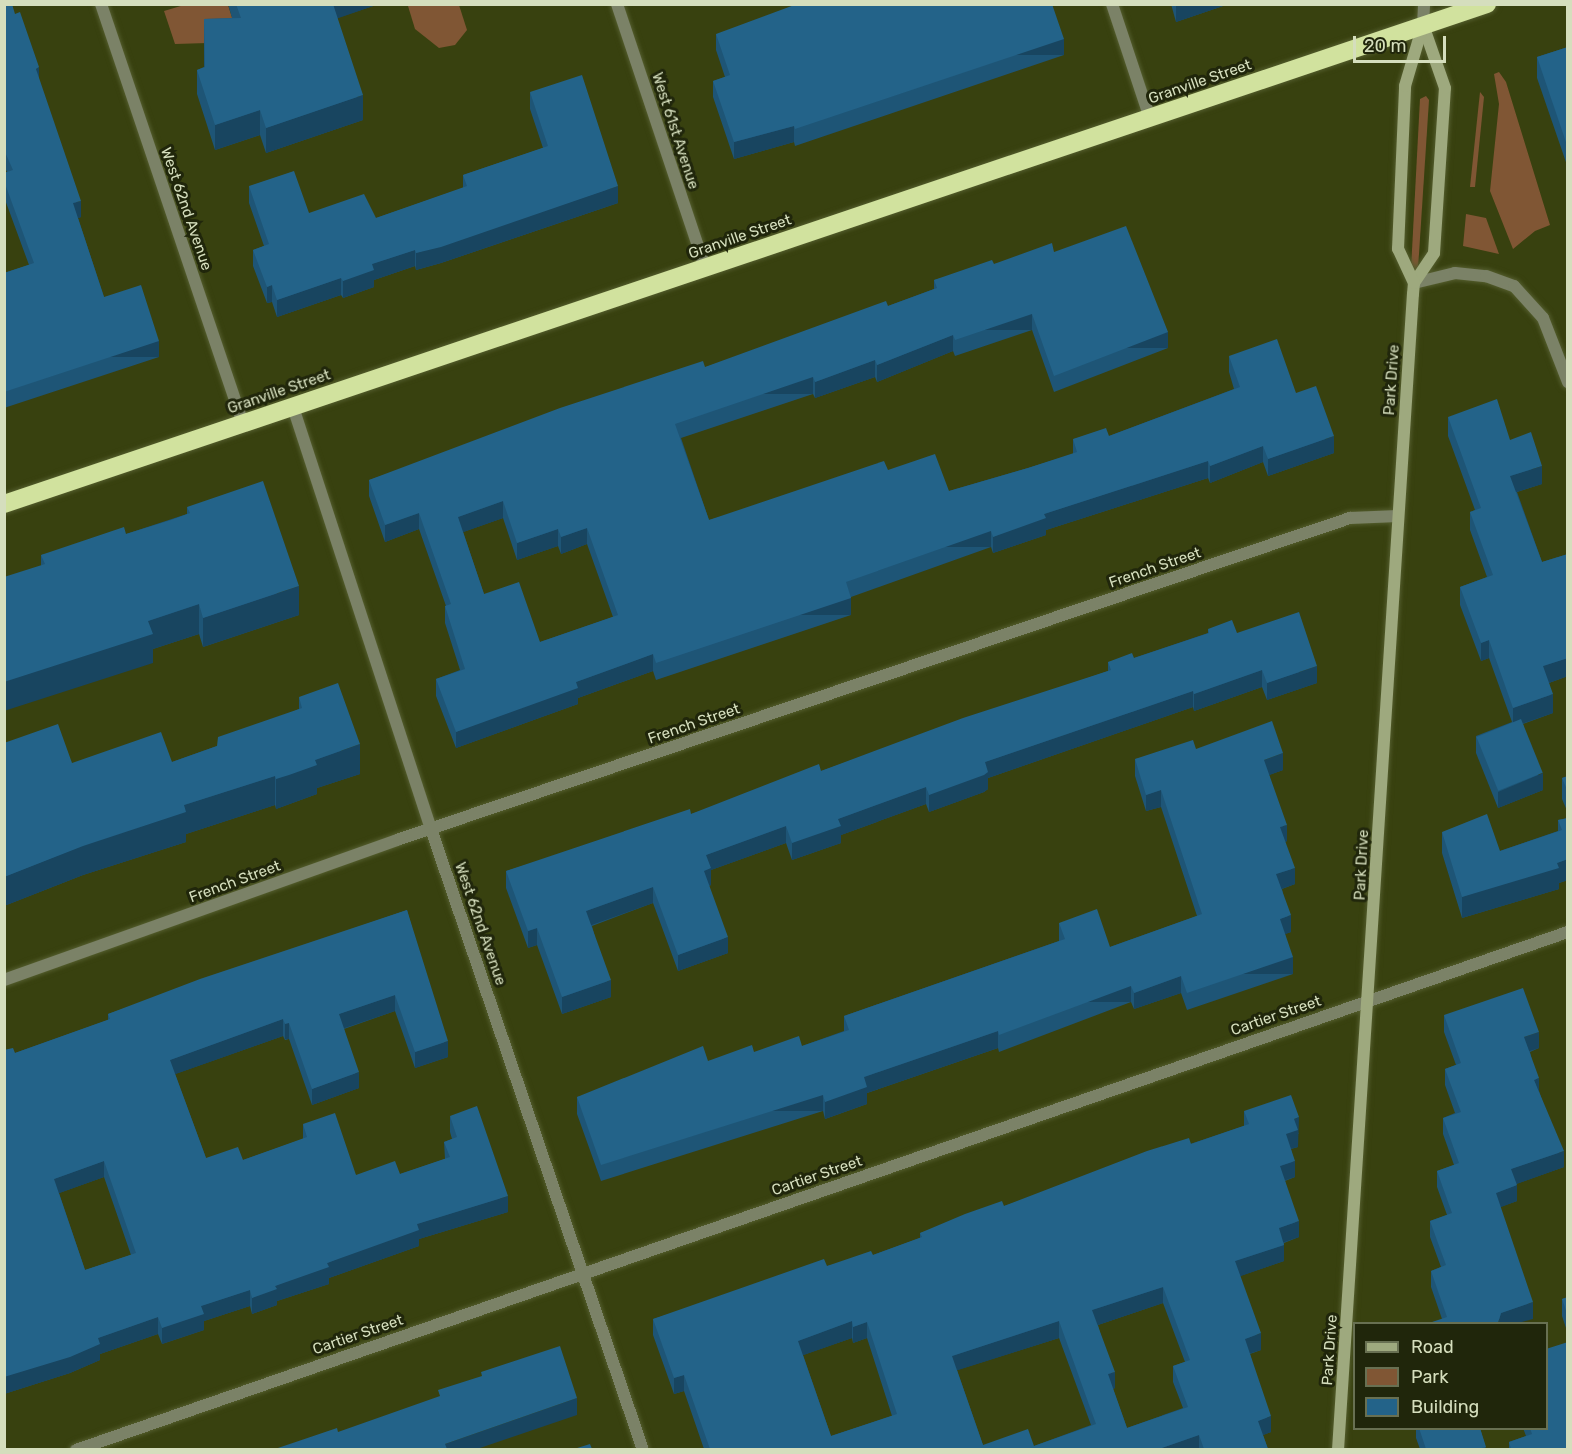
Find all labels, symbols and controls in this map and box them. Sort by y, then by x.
scale bar [1356,24,1449,62]
text: 20 m [1364,35,1406,57]
street label: Granville Street [1146,56,1254,108]
street label: West 61st Avenue [648,70,702,192]
street label: West 62nd Avenue [156,145,216,273]
street label: Granville Street [686,211,794,263]
street label: Park Drive [1381,344,1403,416]
street label: Granville Street [225,366,333,418]
street label: French Street [1107,544,1203,592]
street label: French Street [646,700,742,748]
street label: Park Drive [1351,829,1373,901]
street label: French Street [187,857,283,907]
street label: West 62nd Avenue [450,860,510,988]
street label: Cartier Street [1228,992,1324,1040]
street label: Cartier Street [769,1152,865,1200]
street label: Cartier Street [310,1311,406,1359]
street label: Park Drive [1319,1314,1341,1386]
legend [1353,1322,1548,1430]
text: Road [1411,1336,1454,1358]
text: Park [1411,1366,1448,1388]
text: Building [1411,1396,1479,1418]

